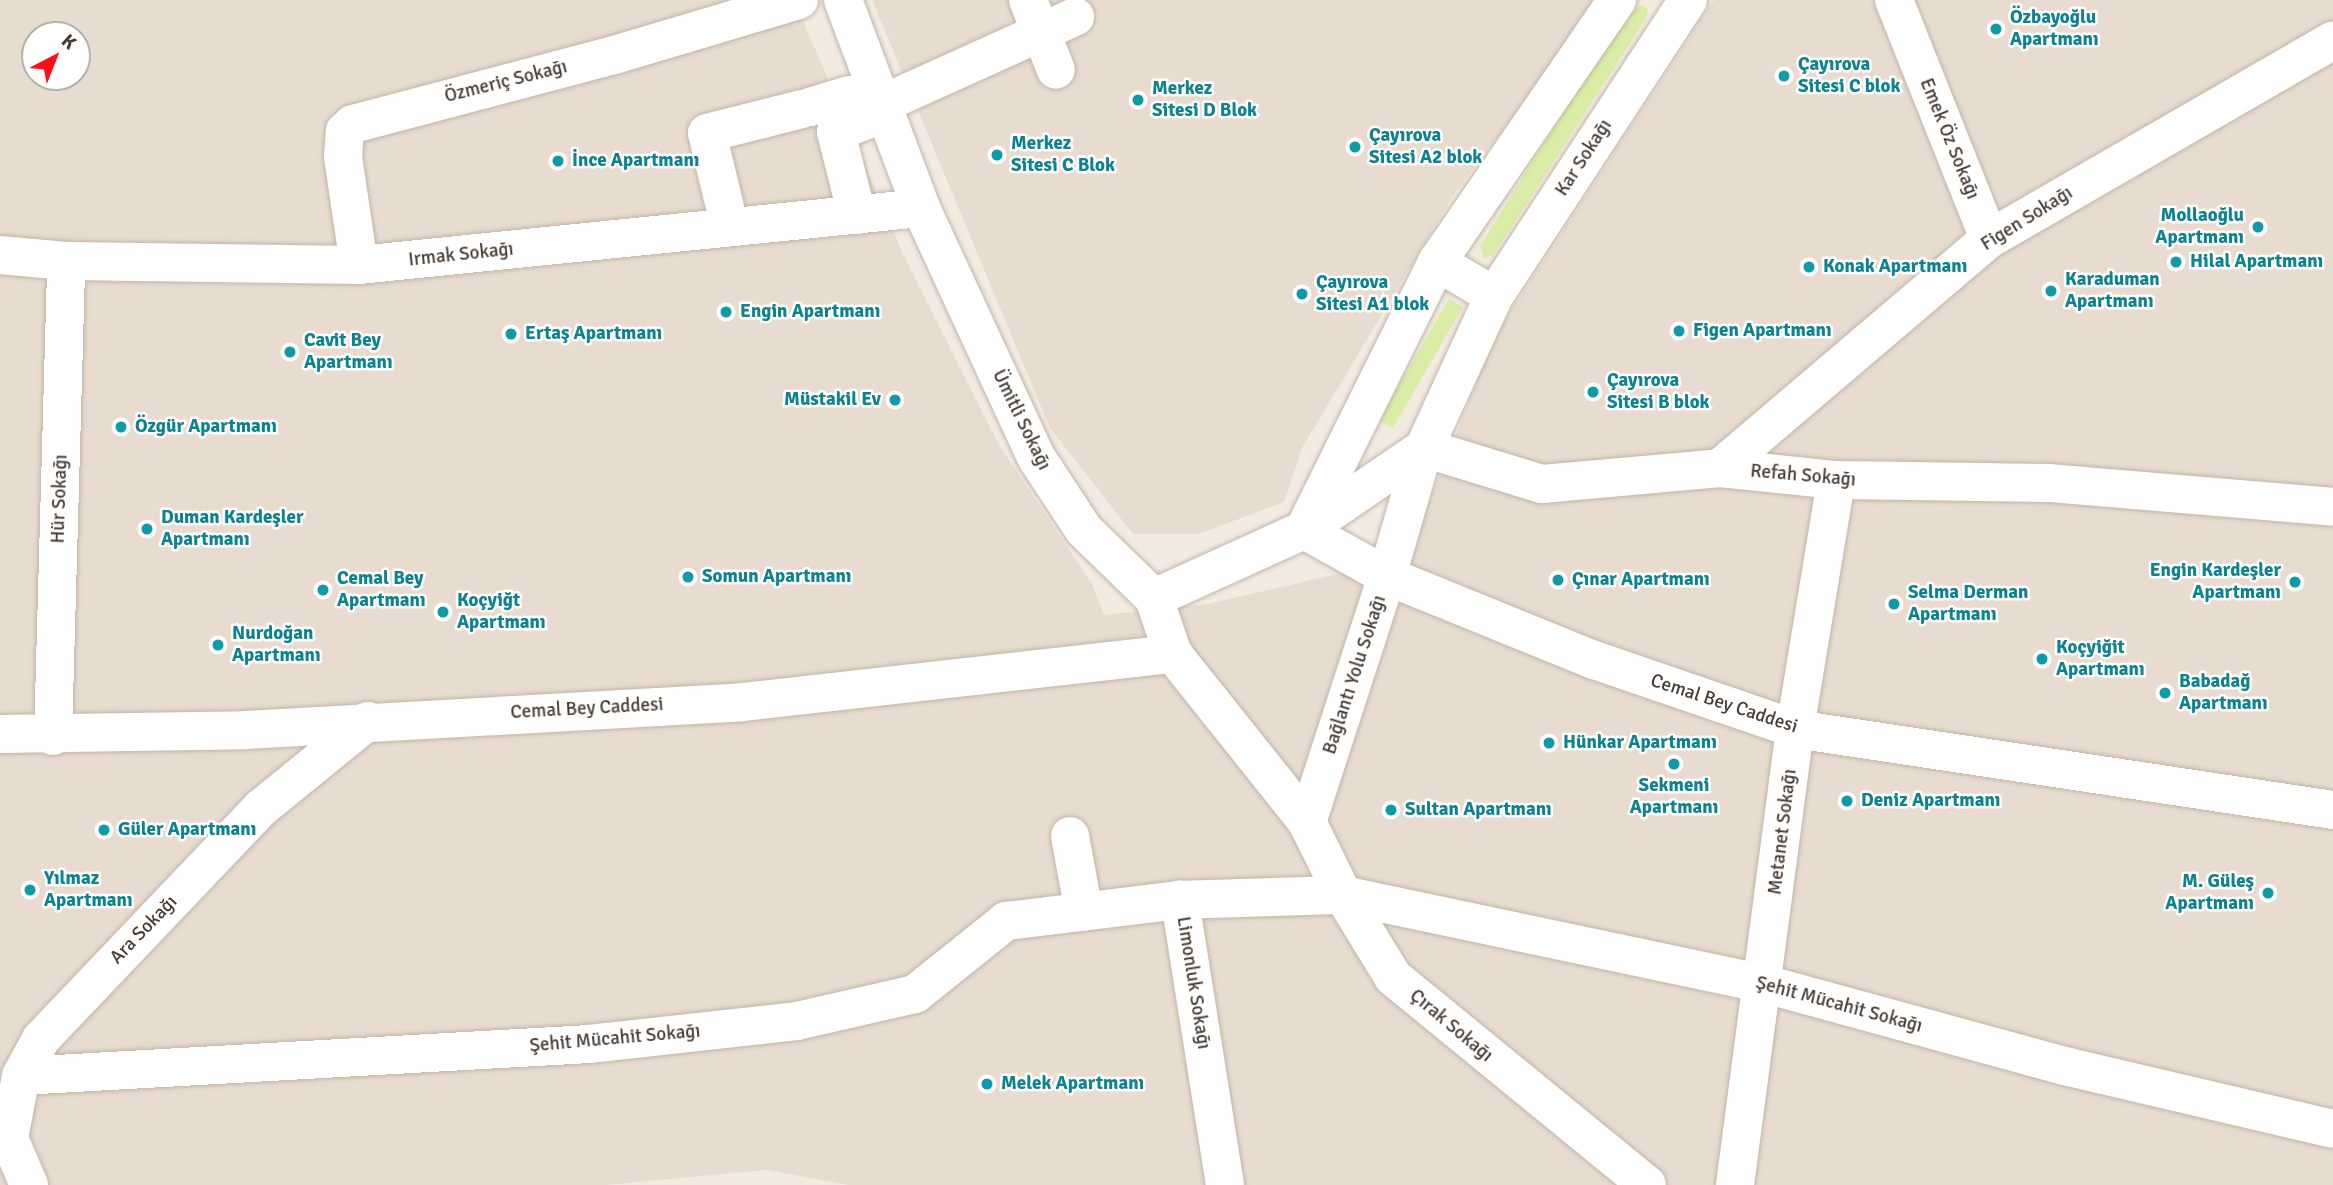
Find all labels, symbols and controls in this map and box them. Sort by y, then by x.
place label: Özbayoğlu Apartmanı [2010,7,2099,51]
north arrow [21,21,91,91]
marker: Özbayoğlu Apartmanı [1988,21,2004,37]
text: K [56,29,81,55]
place label: Çayırova Sitesi C blok [1798,54,1900,98]
street label: Özmeriç Sokağı [442,56,570,108]
marker: Çayırova Sitesi C blok [1776,68,1792,84]
street label: Emek Öz Sokağı [1914,75,1984,203]
place label: Merkez Sitesi D Blok [1152,78,1257,122]
marker: Merkez Sitesi D Blok [1130,92,1146,108]
street label: Kar Sokağı [1551,115,1617,201]
place label: Çayırova Sitesi A2 blok [1369,125,1482,169]
place label: Merkez Sitesi C Blok [1011,133,1115,177]
marker: Çayırova Sitesi A2 blok [1347,139,1363,155]
marker: Merkez Sitesi C Blok [989,147,1005,163]
place label: İnce Apartmanı [572,150,699,172]
marker: İnce Apartmanı [550,153,566,169]
street label: Figen Sokağı [1977,182,2077,256]
place label: Mollaoğlu Apartmanı [2155,205,2244,249]
marker: Mollaoğlu Apartmanı [2250,219,2266,235]
street label: Irmak Sokağı [407,238,515,272]
place label: Hilal Apartmanı [2190,251,2323,273]
marker: Hilal Apartmanı [2168,254,2184,270]
place label: Konak Apartmanı [1823,256,1967,278]
marker: Konak Apartmanı [1801,259,1817,275]
place label: Karaduman Apartmanı [2065,269,2160,313]
place label: Çayırova Sitesi A1 blok [1316,272,1429,316]
marker: Karaduman Apartmanı [2043,283,2059,299]
marker: Çayırova Sitesi A1 blok [1294,286,1310,302]
place label: Engin Apartmanı [740,301,880,323]
marker: Engin Apartmanı [718,304,734,320]
place label: Figen Apartmanı [1693,320,1832,342]
place label: Ertaş Apartmanı [525,323,662,345]
marker: Figen Apartmanı [1671,323,1687,339]
marker: Ertaş Apartmanı [503,326,519,342]
place label: Cavit Bey Apartmanı [304,330,393,374]
marker: Cavit Bey Apartmanı [282,344,298,360]
street label: Ümitli Sokağı [987,366,1055,474]
place label: Çayırova Sitesi B blok [1607,370,1710,414]
marker: Çayırova Sitesi B blok [1585,384,1601,400]
place label: Müstakil Ev [784,389,881,411]
marker: Müstakil Ev [887,392,903,408]
place label: Özgür Apartmanı [135,416,277,438]
marker: Özgür Apartmanı [113,419,129,435]
street label: Hür Sokağı [47,454,73,544]
street label: Refah Sokağı [1749,460,1857,492]
place label: Duman Kardeşler Apartmanı [161,507,303,551]
marker: Duman Kardeşler Apartmanı [139,521,155,537]
place label: Engin Kardeşler Apartmanı [2150,560,2281,604]
place label: Somun Apartmanı [702,566,851,588]
place label: Cemal Bey Apartmanı [337,568,426,612]
marker: Somun Apartmanı [680,569,696,585]
place label: Çınar Apartmanı [1572,569,1710,591]
marker: Çınar Apartmanı [1550,572,1566,588]
marker: Engin Kardeşler Apartmanı [2287,574,2303,590]
marker: Cemal Bey Apartmanı [315,582,331,598]
place label: Selma Derman Apartmanı [1908,582,2028,626]
place label: Koçyiğt Apartmanı [457,590,546,634]
street label: Bağlantı Yolu Sokağı [1319,593,1391,757]
marker: Selma Derman Apartmanı [1886,596,1902,612]
marker: Koçyiğt Apartmanı [435,604,451,620]
place label: Nurdoğan Apartmanı [232,623,321,667]
marker: Nurdoğan Apartmanı [210,637,226,653]
place label: Koçyiğit Apartmanı [2056,637,2145,681]
marker: Koçyiğit Apartmanı [2034,651,2050,667]
street label: Cemal Bey Caddesi [1648,669,1800,739]
place label: Babadağ Apartmanı [2179,671,2268,715]
marker: Babadağ Apartmanı [2157,685,2173,701]
street label: Cemal Bey Caddesi [510,694,664,724]
place label: Hünkar Apartmanı [1563,732,1717,754]
marker: Hünkar Apartmanı [1541,735,1557,751]
marker: Sekmeni Apartmanı [1666,756,1682,772]
street label: Metanet Sokağı [1764,768,1802,896]
place label: Sekmeni Apartmanı [1630,775,1718,819]
place label: Deniz Apartmanı [1861,790,2001,812]
marker: Deniz Apartmanı [1839,793,1855,809]
place label: Sultan Apartmanı [1405,799,1552,821]
marker: Sultan Apartmanı [1383,802,1399,818]
place label: Güler Apartmanı [118,819,256,841]
marker: Güler Apartmanı [96,822,112,838]
place label: Yılmaz Apartmanı [44,868,133,912]
place label: M. Güleş Apartmanı [2165,871,2254,915]
marker: Yılmaz Apartmanı [22,882,38,898]
marker: M. Güleş Apartmanı [2260,885,2276,901]
street label: Ara Sokağı [106,891,182,969]
street label: Limonluk Sokağı [1171,915,1215,1051]
street label: Şehit Mücahit Sokağı [1753,972,1925,1038]
street label: Çırak Sokağı [1405,985,1497,1067]
street label: Şehit Mücahit Sokağı [529,1020,701,1058]
place label: Melek Apartmanı [1001,1073,1144,1095]
marker: Melek Apartmanı [979,1076,995,1092]

